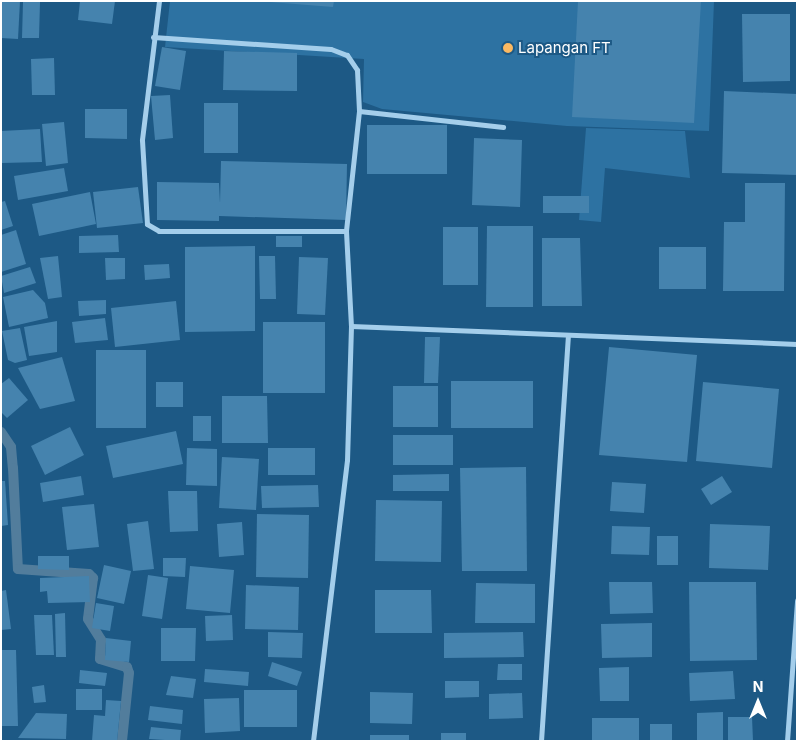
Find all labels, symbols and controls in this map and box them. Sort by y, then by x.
place label: Lapangan FT [518,39,611,57]
marker: Lapangan FT [502,42,514,54]
north arrow [733,677,783,727]
text: N [753,678,763,695]

